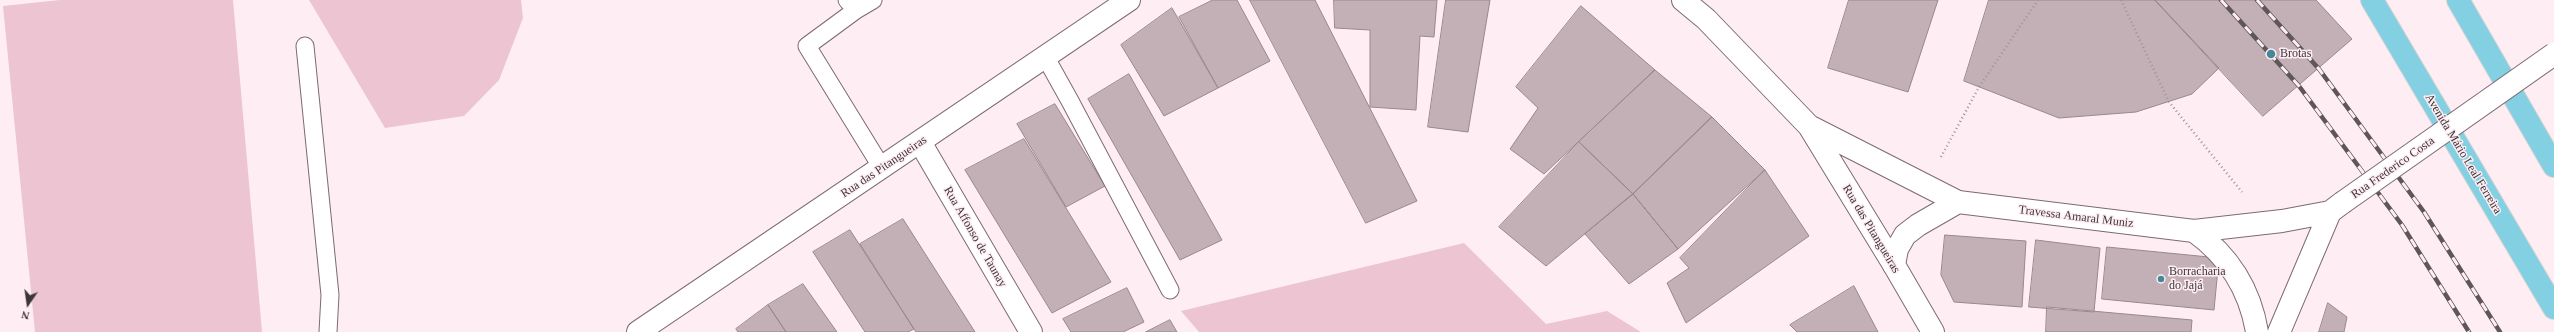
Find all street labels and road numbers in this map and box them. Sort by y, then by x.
street label: Avenida Mário Leal Ferreira [2421,91,2505,217]
street label: Rua das Pitangueiras [838,133,930,201]
street label: Rua Frederico Costa [2348,134,2438,202]
street label: Rua das Pitangueiras [1839,182,1903,276]
street label: Rua Affonso de Taunay [940,184,1010,290]
street label: Travessa Amaral Muniz [2018,203,2134,231]

